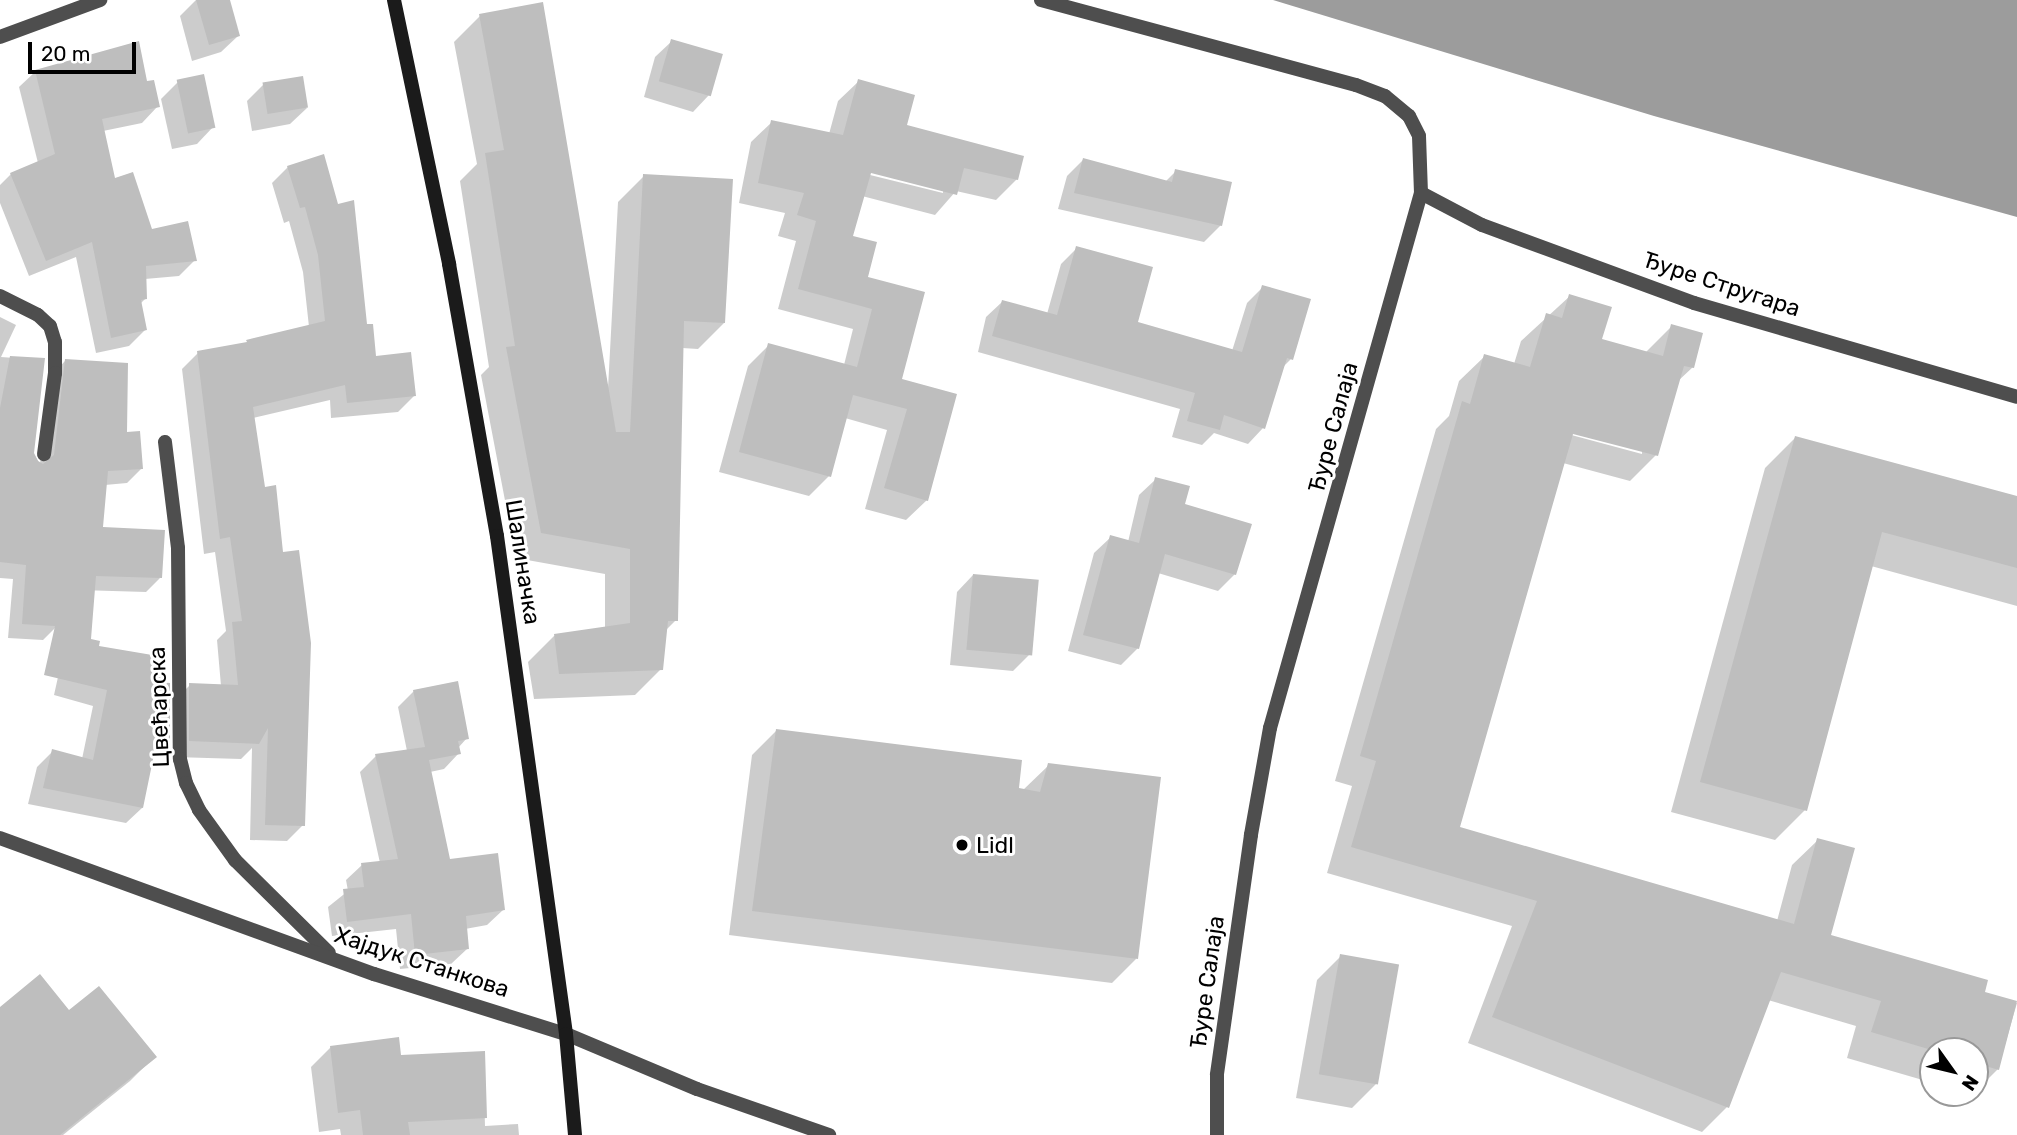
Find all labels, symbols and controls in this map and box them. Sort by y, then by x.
scale bar [32,28,140,72]
text: 20 m [41,41,90,66]
street label: Ђуре Стругара [1640,246,1804,322]
street label: Ђуре Салаја [1302,359,1364,495]
street label: Шалиначка [499,497,547,627]
street label: Цвећарска [143,646,175,768]
place label: Lidl [976,831,1014,859]
marker: Lidl [954,837,970,853]
street label: Ђуре Салаја [1184,914,1230,1050]
street label: Хајдук Станкова [331,921,513,1003]
north arrow [1919,1037,1989,1107]
text: N [1957,1071,1984,1095]

